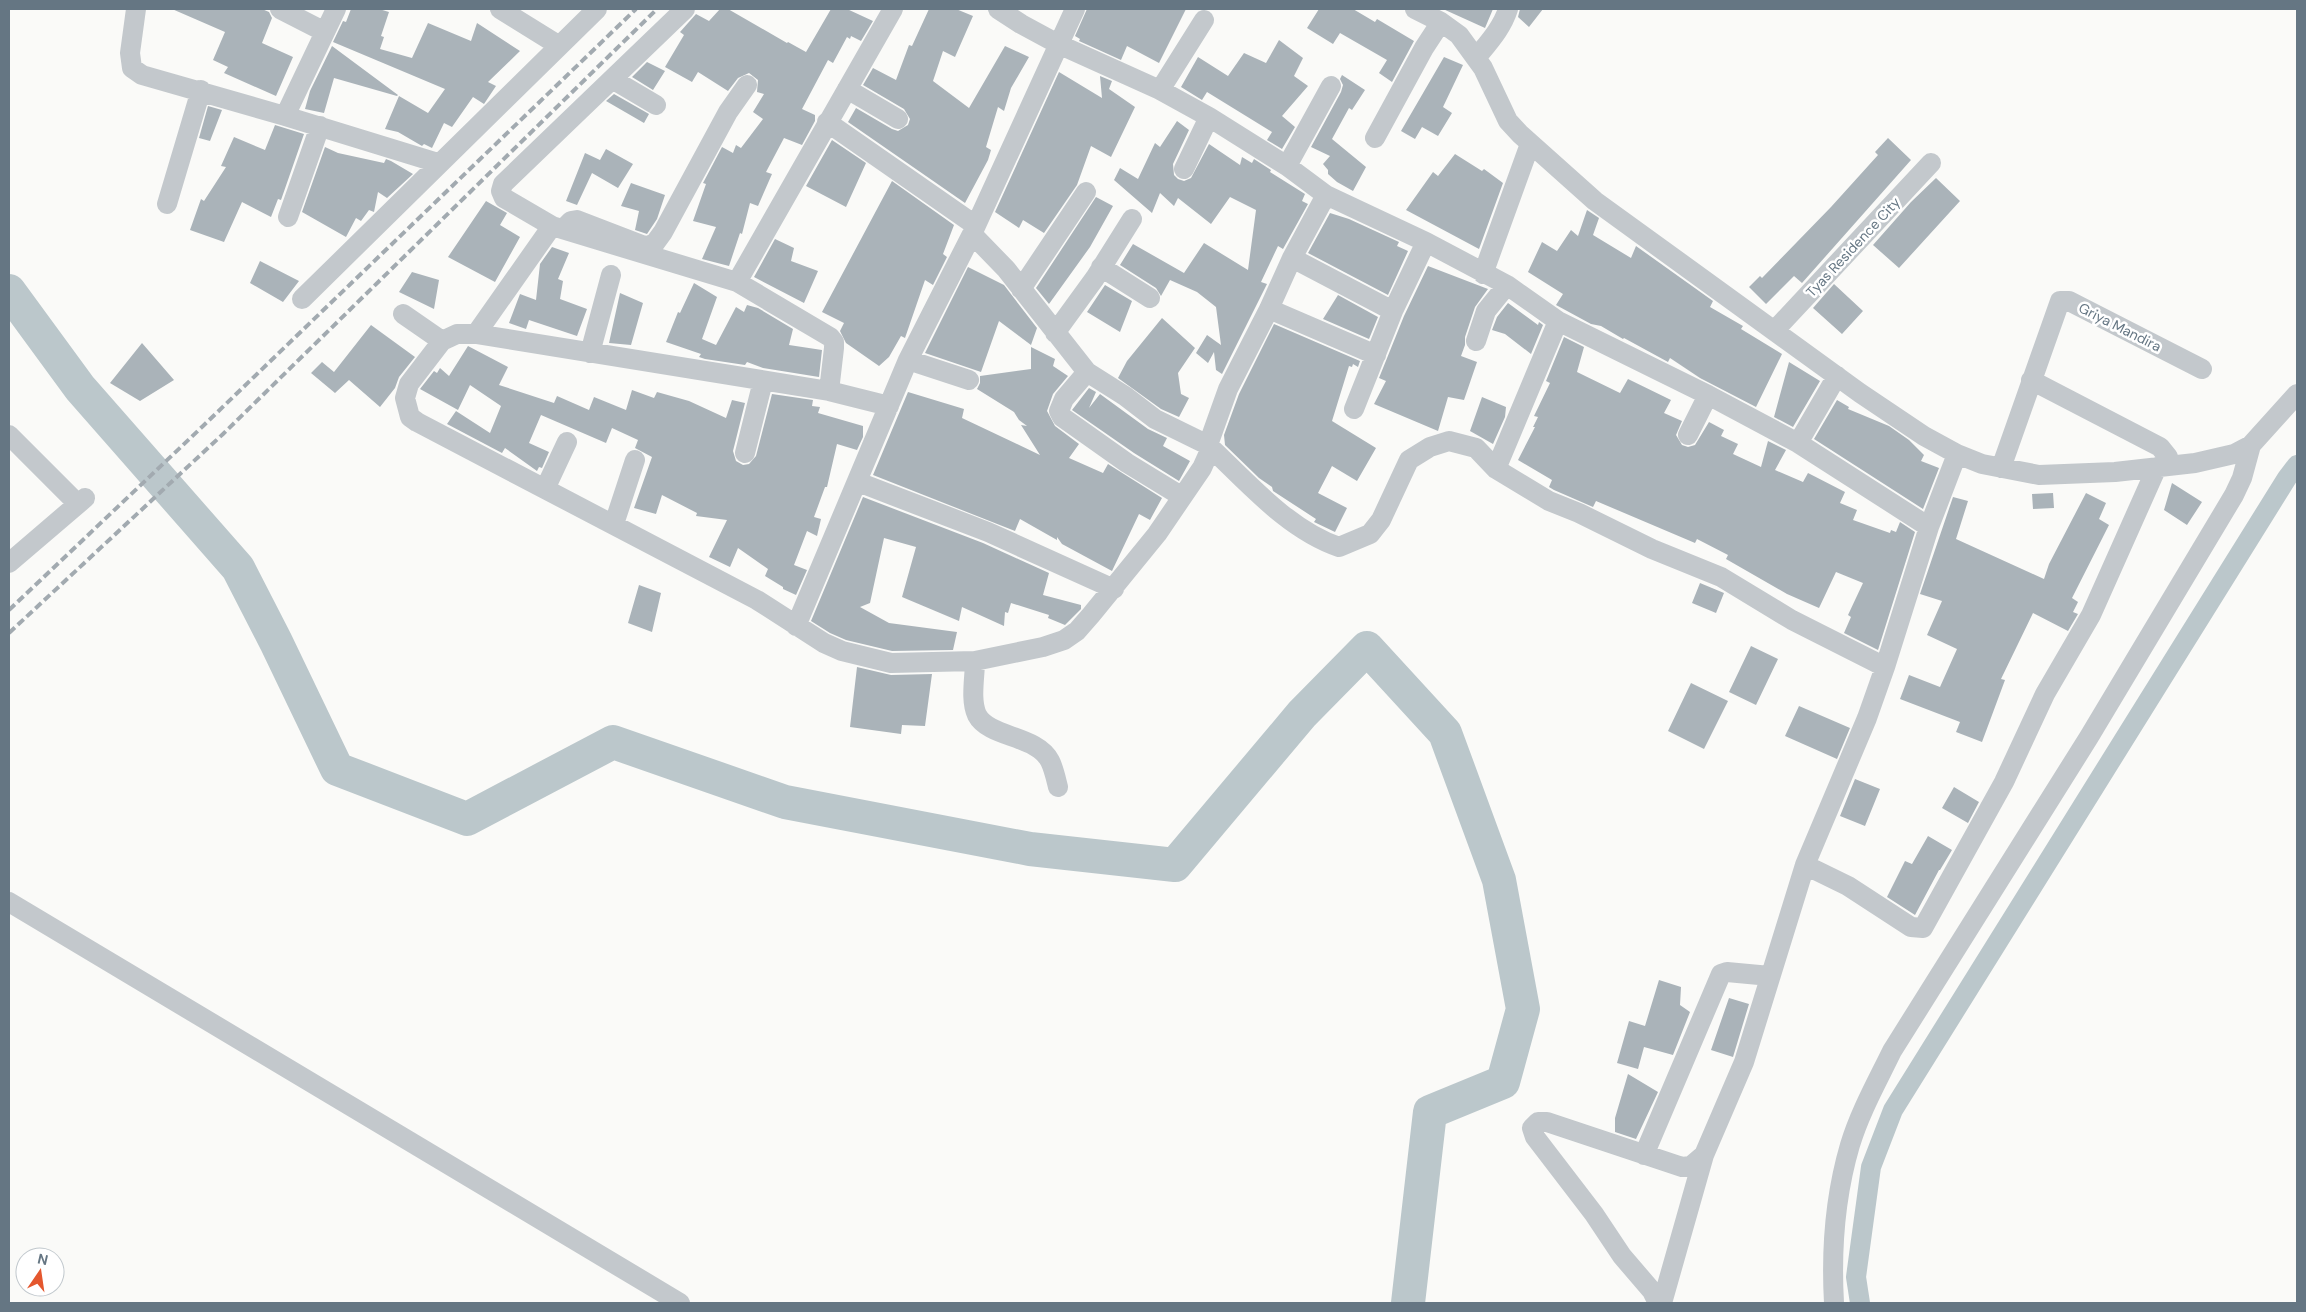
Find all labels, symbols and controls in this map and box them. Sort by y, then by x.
street label: Tyas Residence City [1802,193,1904,301]
street label: Griya Mandira [2076,299,2164,355]
north arrow [15,1247,65,1297]
text: N [36,1249,50,1269]

